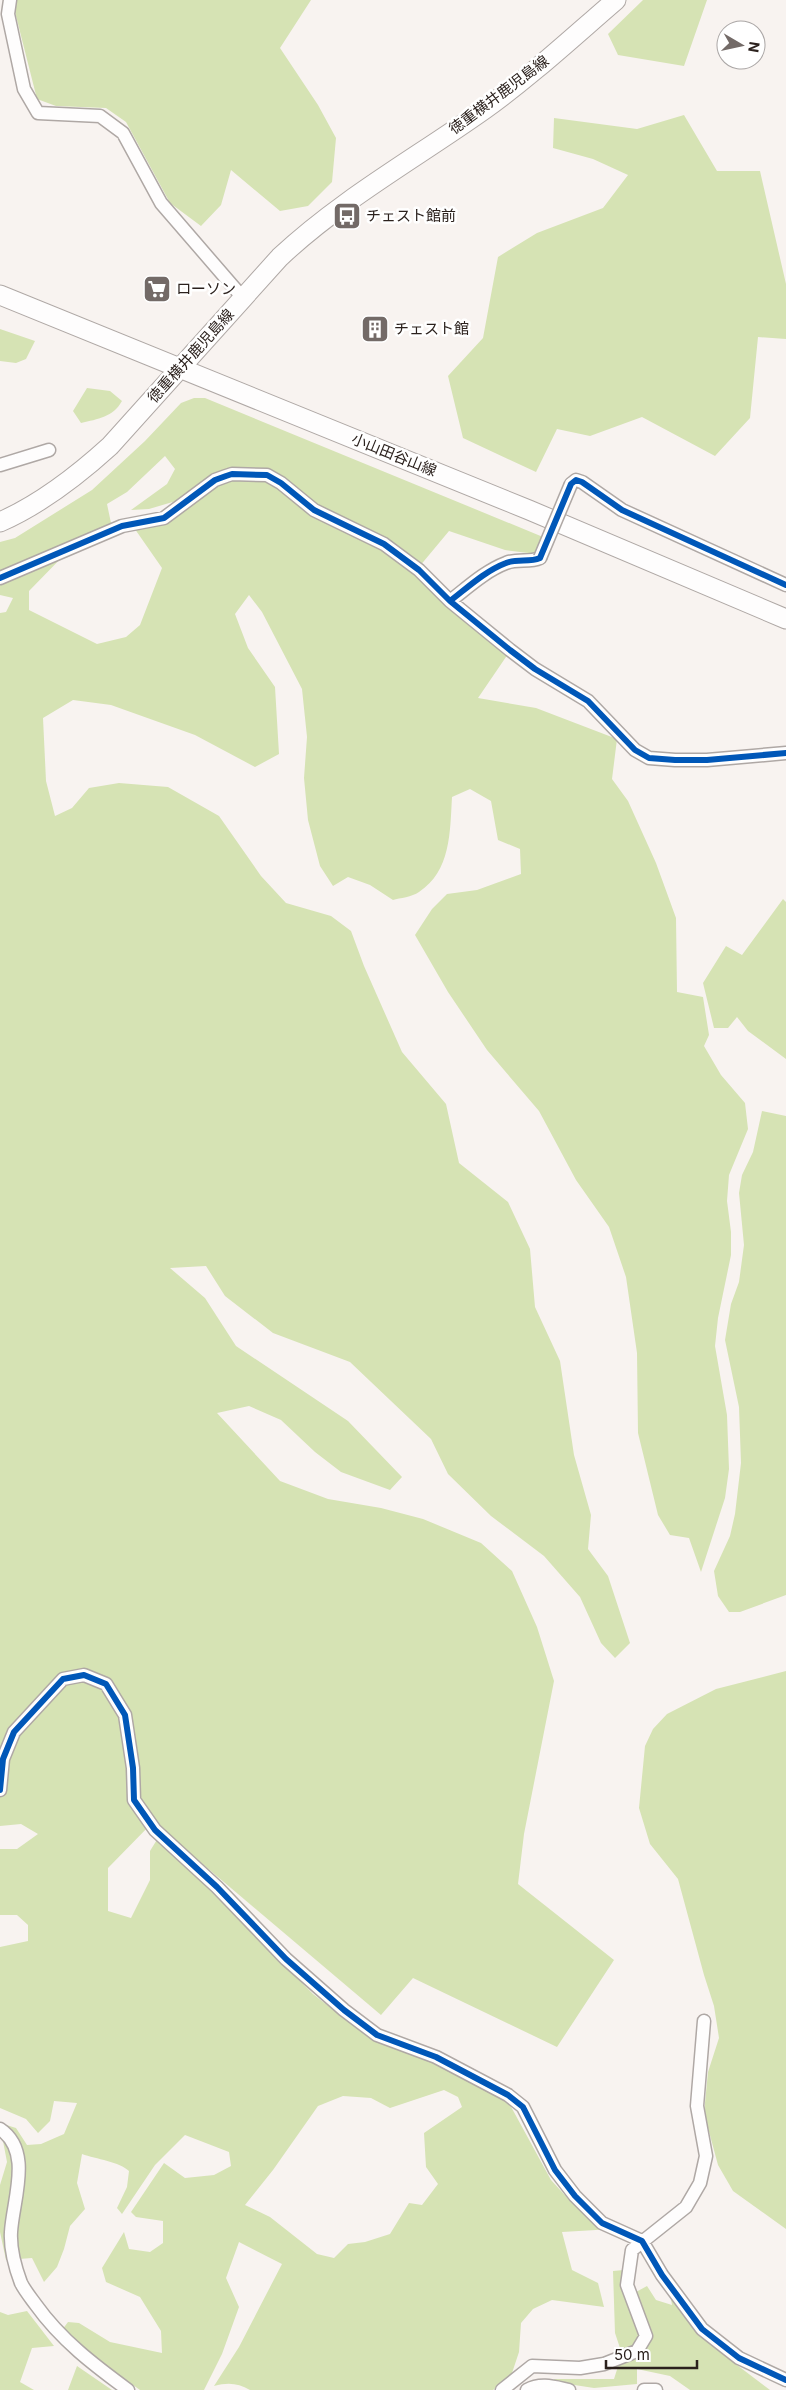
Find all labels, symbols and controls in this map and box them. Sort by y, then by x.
north arrow [716,20,766,70]
text: N [745,41,764,54]
street label: 徳重横井鹿児島線 [445,51,552,138]
bus stop icon: チェスト館前 [332,201,362,231]
place label: チェスト館前 [366,206,456,225]
supermarket icon: ローソン [142,274,172,304]
place label: ローソン [176,279,236,298]
street label: 徳重横井鹿児島線 [143,305,238,407]
building icon: チェスト館 [360,314,390,344]
place label: チェスト館 [394,319,469,338]
street label: 小山田谷山線 [349,429,439,480]
scale bar [606,2338,697,2370]
text: 50 m [614,2345,650,2364]

